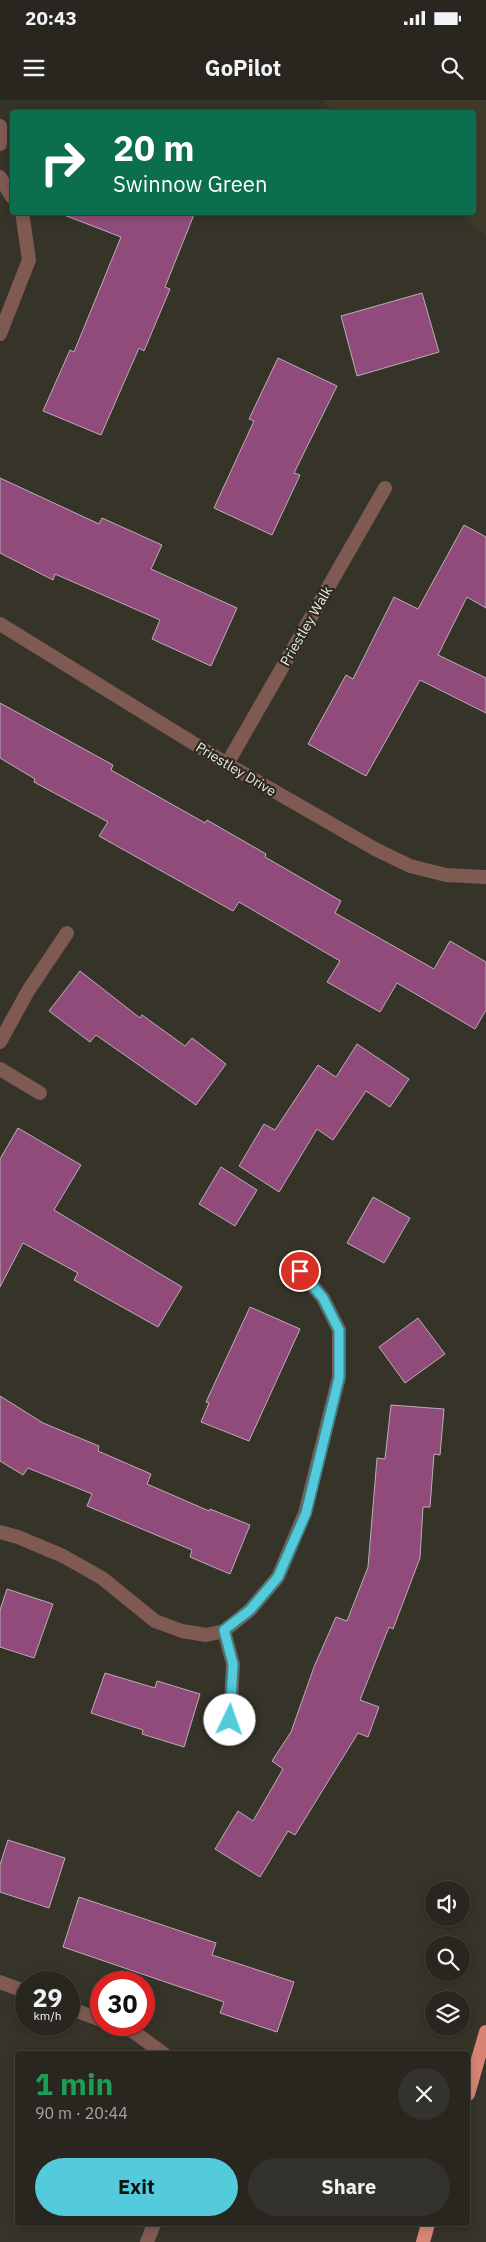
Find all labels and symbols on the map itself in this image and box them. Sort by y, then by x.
street label: Priestley Walk [276,582,336,669]
street label: Priestley Drive [193,738,280,800]
pin [279,1250,321,1292]
position arrow [203,1693,255,1745]
speed limit sign: 30 [90,1971,155,2036]

